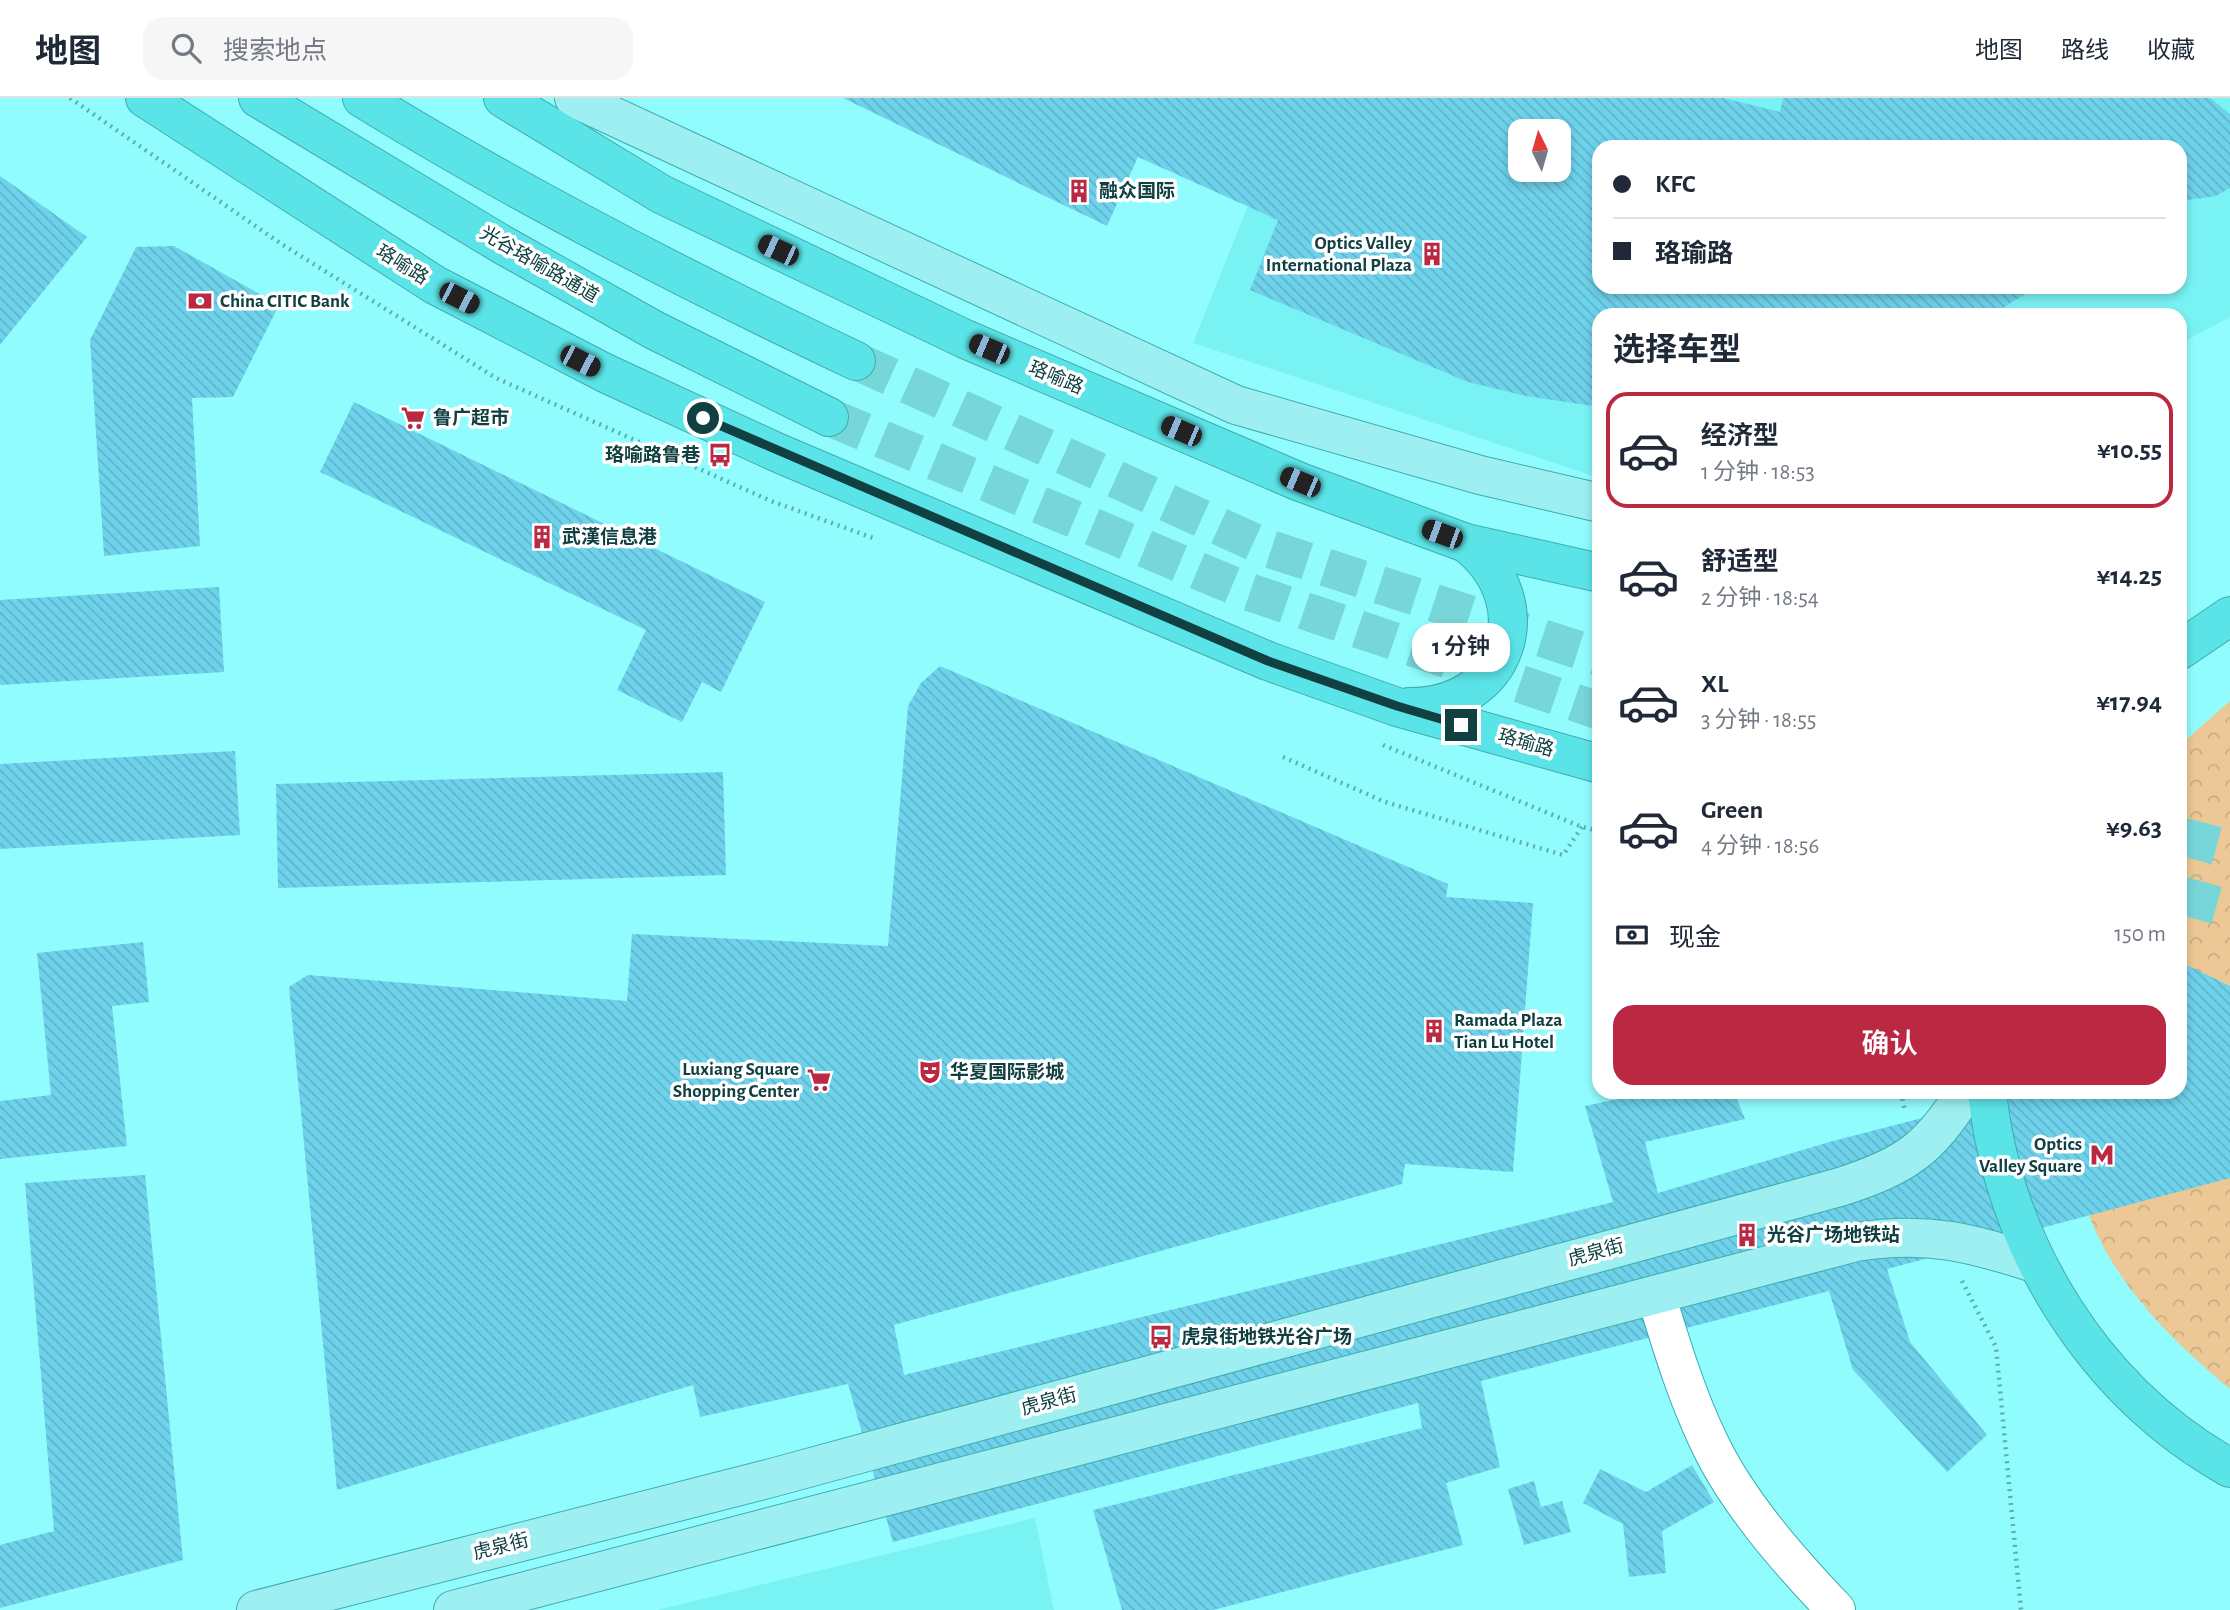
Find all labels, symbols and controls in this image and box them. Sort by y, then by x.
search box [143,17,633,80]
icon: search [167,29,205,67]
text: 地图 [35,36,101,69]
text: 搜索地点 [223,38,327,64]
text: 地图 [1975,39,2023,63]
text: 路线 [2061,39,2109,63]
text: 收藏 [2147,39,2195,63]
north arrow [1508,119,1572,182]
map controls [1508,119,1571,182]
text: KFC [1655,171,1695,197]
building icon: 融众国际 [1065,177,1093,205]
place label: 融众国际 [1099,180,1175,201]
street label: 光谷珞喻路通道 [477,222,602,306]
car [755,232,802,268]
place label: Optics Valley International Plaza [1266,234,1412,275]
street label: 珞喻路 [373,240,432,288]
building icon: Optics Valley International Plaza [1418,240,1446,268]
text: 珞瑜路 [1655,241,1733,267]
car [436,279,483,317]
bank icon: China CITIC Bank [186,287,214,315]
place label: China CITIC Bank [220,292,350,311]
car [966,331,1013,367]
text: 选择车型 [1613,334,1741,366]
car [557,342,604,380]
street label: 珞喻路 [1026,356,1087,398]
route start [687,402,719,434]
supermarket icon: 鲁广超市 [399,404,427,432]
place label: 鲁广超市 [433,407,509,428]
car [1158,413,1205,449]
icon: car [1617,419,1680,482]
text: 经济型 [1701,423,1779,449]
text: ¥10.55 [2097,437,2162,463]
bus stop icon: 珞喻路鲁巷 [706,441,734,469]
place label: 珞喻路鲁巷 [605,444,701,465]
text: 1 分钟 · 18:53 [1701,461,1815,484]
car [1277,464,1324,500]
car [1419,517,1466,551]
building icon: 武漢信息港 [528,523,556,551]
place label: 武漢信息港 [562,526,657,547]
icon: car [1617,545,1680,608]
text: 舒适型 [1701,549,1779,575]
text: ¥14.25 [2096,563,2162,589]
text: 2 分钟 · 18:54 [1701,587,1819,610]
callout: 1 分钟 [1412,624,1510,672]
text: 1 分钟 [1432,636,1490,659]
icon: car [1617,671,1680,734]
text: XL [1701,671,1728,697]
text: ¥17.94 [2096,689,2162,715]
route end [1445,709,1477,741]
text: 3 分钟 · 18:55 [1701,709,1816,732]
street label: 珞瑜路 [1496,724,1557,760]
icon: car [1617,797,1680,860]
text: Green [1701,797,1763,823]
text: ¥9.63 [2106,815,2162,841]
text: 4 分钟 · 18:56 [1701,835,1819,858]
icon: cash [1613,916,1651,954]
text: 150 m [2114,923,2166,946]
text: 现金 [1669,925,1721,951]
button: 确认 [1613,1005,2166,1085]
place label: Ramada Plaza Tian Lu Hotel [1454,1011,1562,1052]
building icon: Ramada Plaza Tian Lu Hotel [1420,1017,1448,1045]
theatre icon: 华夏国际影城 [916,1058,944,1086]
place label: Luxiang Square Shopping Center [673,1060,799,1101]
place label: 华夏国际影城 [950,1061,1064,1082]
supermarket icon: Luxiang Square Shopping Center [805,1066,833,1094]
place label: Optics Valley Square [1979,1135,2082,1176]
metro station icon: Optics Valley Square [2088,1141,2116,1169]
building icon: 光谷广场地铁站 [1733,1221,1761,1249]
place label: 光谷广场地铁站 [1767,1224,1900,1245]
street label: 虎泉街 [1566,1235,1626,1270]
bus stop icon: 虎泉街地铁光谷广场 [1147,1323,1175,1351]
place label: 虎泉街地铁光谷广场 [1181,1326,1352,1347]
street label: 虎泉街 [1019,1384,1079,1419]
street label: 虎泉街 [471,1530,531,1563]

